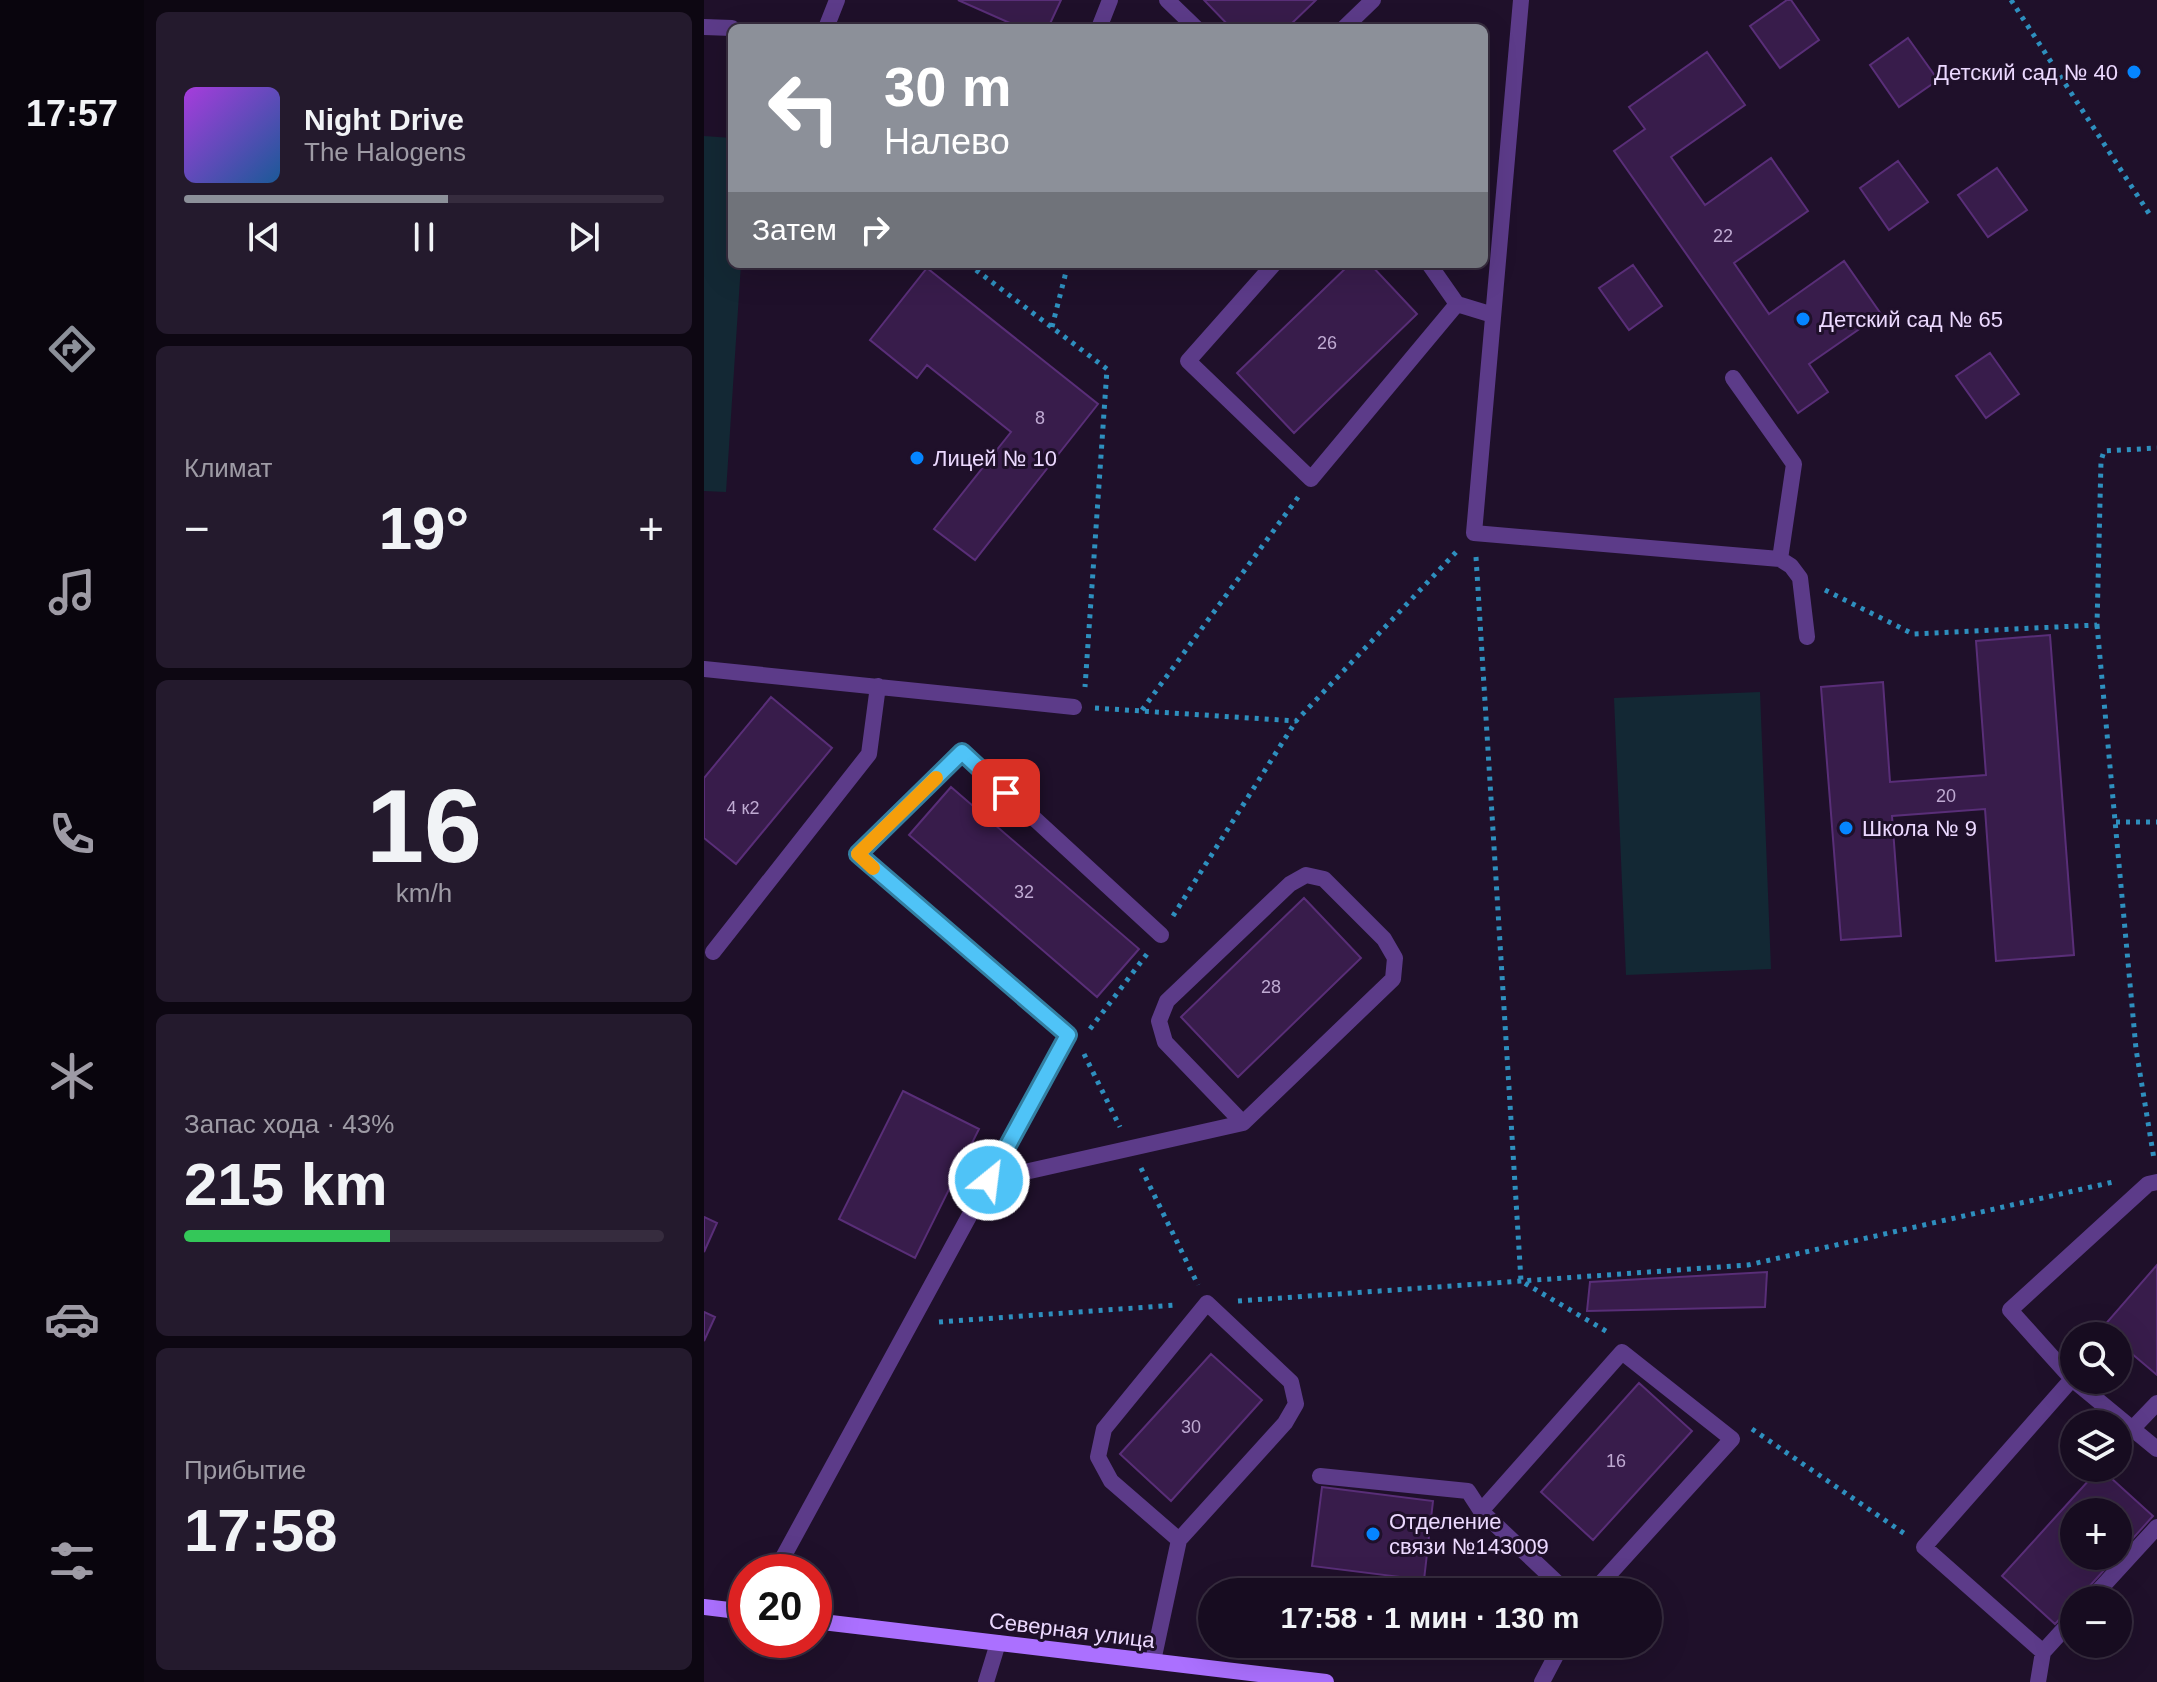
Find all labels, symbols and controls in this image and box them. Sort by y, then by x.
text: 30 m [884,55,1012,118]
icon: left [752,56,856,160]
place label: Детский сад № 40 [1934,60,2118,85]
marker: Детский сад № 40 [2125,63,2143,81]
text: 17:57 [26,93,118,134]
text: Night Drive [304,103,464,136]
text: Налево [884,121,1010,162]
text: The Halogens [304,137,466,167]
icon: right [853,208,897,252]
text: Затем [752,213,837,246]
icon: previous [242,215,286,259]
icon: pause [402,215,446,259]
icon: next [562,215,606,259]
house number: 22 [1713,226,1733,246]
place label: Детский сад № 65 [1819,307,2003,332]
marker: Детский сад № 65 [1794,310,1812,328]
icon: directions [44,321,100,377]
house number: 26 [1317,333,1337,353]
house number: 8 [1035,408,1045,428]
place label: Лицей № 10 [933,446,1057,471]
marker: Лицей № 10 [908,449,926,467]
text: Климат [184,453,273,483]
text: 19° [379,495,469,562]
text: − [184,504,210,553]
text: + [638,504,664,553]
icon: music [44,564,100,620]
pin [972,759,1040,827]
text: 16 [366,768,482,884]
icon: arrive [984,771,1028,815]
house number: 20 [1936,786,1956,806]
house number: 4 к2 [727,798,759,818]
icon: phone [44,806,100,862]
place label: Школа № 9 [1862,816,1977,841]
marker: Школа № 9 [1837,819,1855,837]
text: km/h [396,878,452,908]
house number: 32 [1014,882,1034,902]
house number: 28 [1261,977,1281,997]
icon: climate [44,1048,100,1104]
text: Запас хода · 43% [184,1109,394,1139]
position arrow [947,1138,1031,1222]
text: 215 km [184,1151,388,1218]
icon: car [44,1291,100,1347]
map controls [2060,1322,2132,1658]
button: search [2060,1322,2132,1394]
button: layers [2060,1410,2132,1482]
house number: 30 [1181,1417,1201,1437]
house number: 16 [1606,1451,1626,1471]
text: Прибытие [184,1455,306,1485]
text: 17:58 [184,1497,337,1564]
button: + [2060,1498,2132,1570]
place label: Отделение связи №143009 [1389,1509,1549,1559]
marker: Отделение связи №143009 [1364,1525,1382,1543]
icon: filters [44,1533,100,1589]
speed limit sign: 20 [728,1554,832,1658]
button: − [2060,1586,2132,1658]
text: 17:58 · 1 мин · 130 m [1281,1601,1579,1634]
street label: Северная улица [988,1608,1157,1653]

